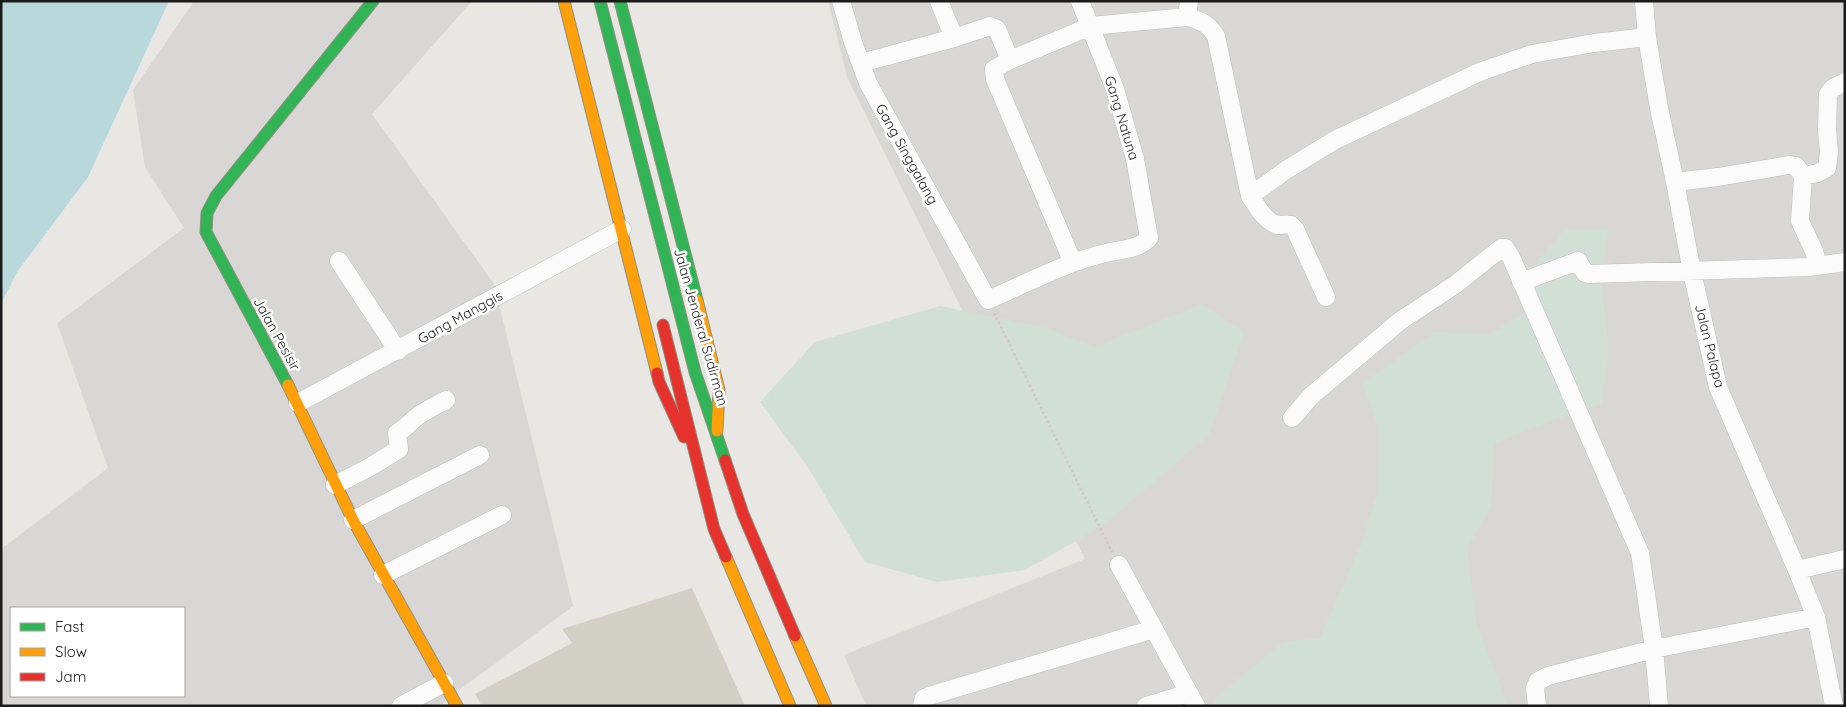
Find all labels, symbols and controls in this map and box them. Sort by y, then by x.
street label: Gang Natuna [1101,74,1143,162]
street label: Gang Singgalang [872,100,942,208]
street label: Jalan Jenderal Sudirman [670,246,732,408]
street label: Gang Manggis [414,286,506,348]
street label: Jalan Pesisir [250,294,305,374]
street label: Jalan Palapa [1691,302,1729,390]
legend [10,607,185,697]
text: Fast [55,617,84,636]
text: Slow [55,642,87,661]
text: Jam [55,667,86,686]

